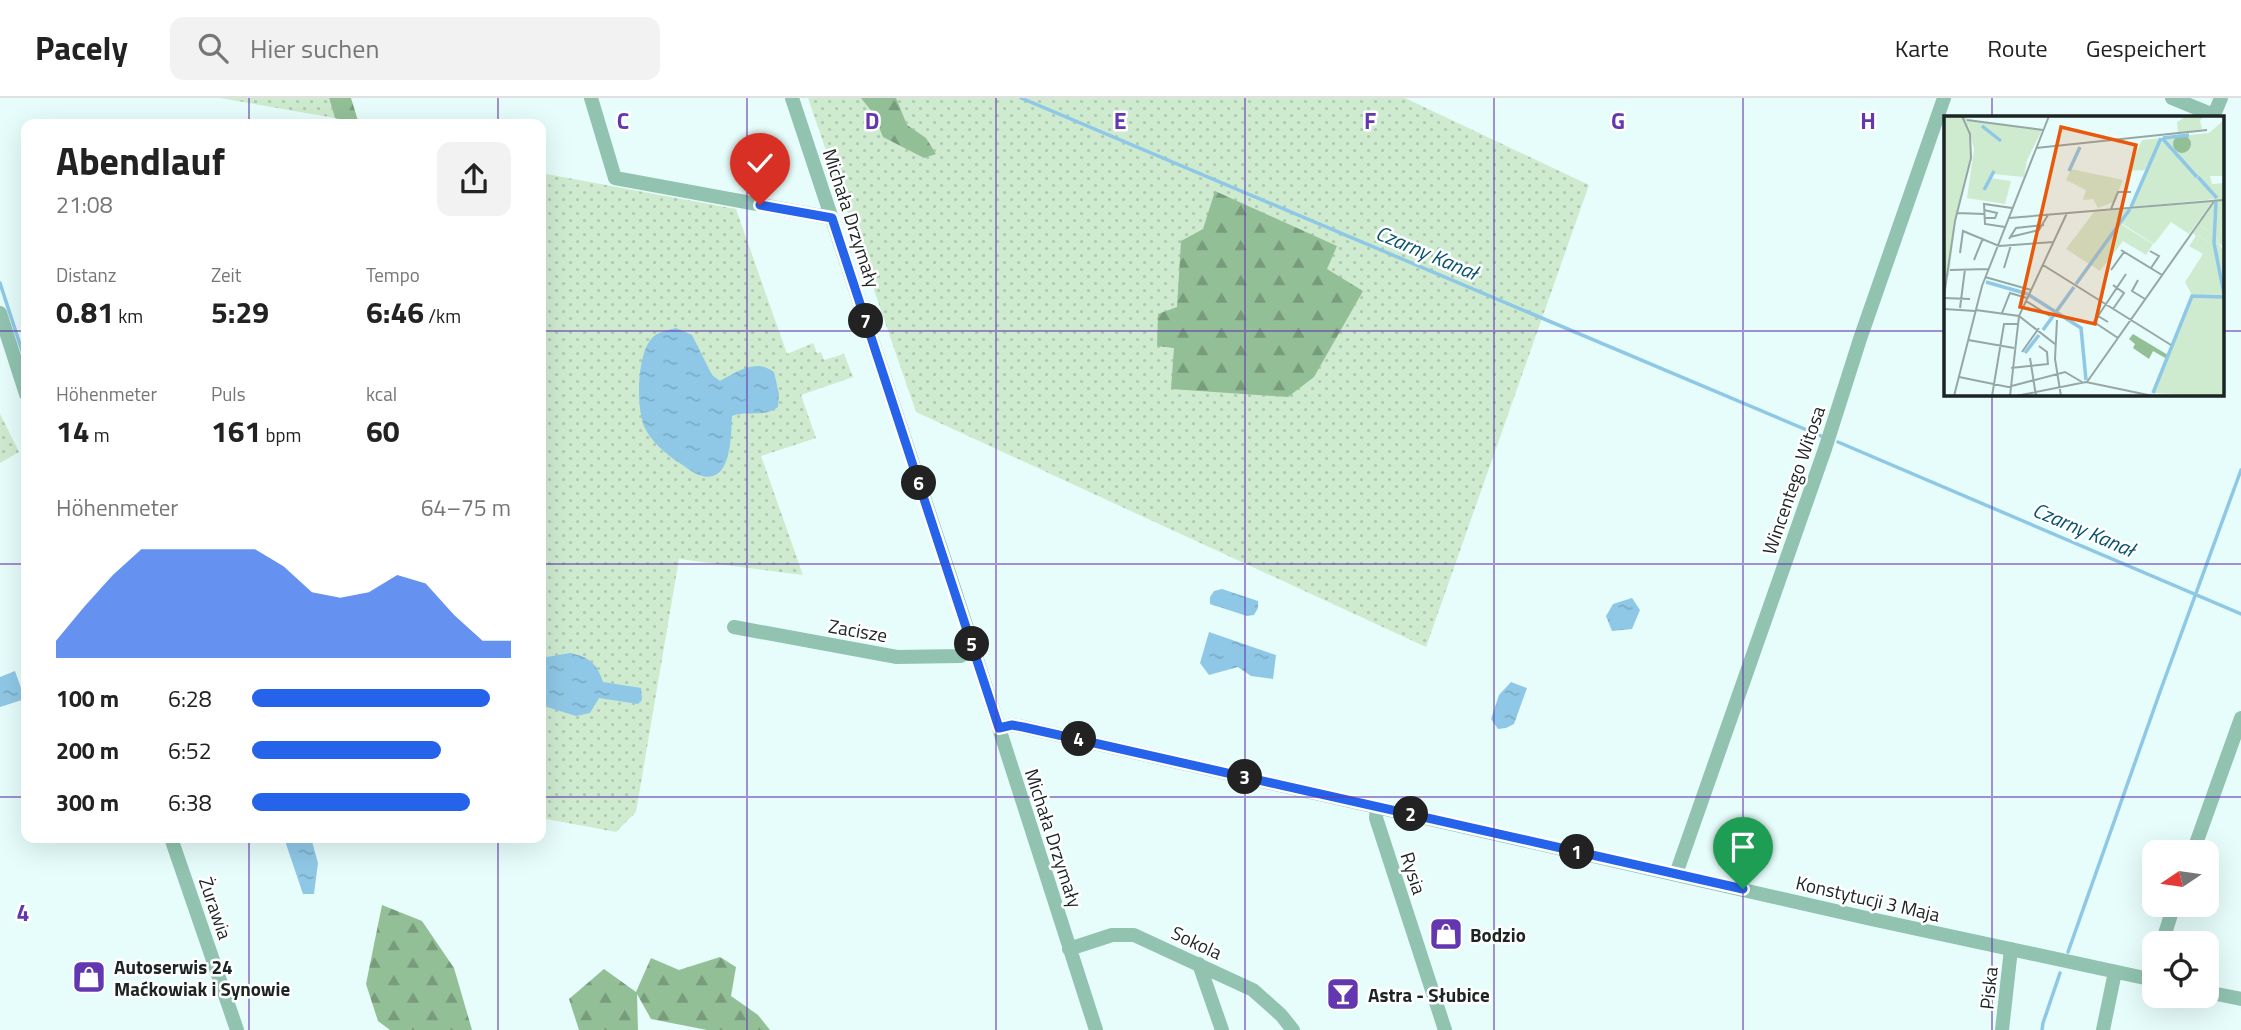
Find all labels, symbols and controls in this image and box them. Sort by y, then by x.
search box [170,17,660,80]
text: Pacely [35,23,128,73]
icon: search [194,29,232,67]
text: Hier suchen [250,29,379,68]
text: Karte [1895,30,1949,66]
text: Route [1987,30,2048,66]
text: Gespeichert [2086,30,2206,66]
text: C [617,103,629,138]
text: D [865,103,879,138]
text: E [1114,103,1126,138]
text: F [1364,103,1376,138]
text: G [1611,103,1625,138]
text: H [1860,103,1876,138]
inset map [1944,116,2224,396]
text: Abendlauf [56,132,225,190]
pin [730,133,790,205]
button: share [437,142,511,216]
icon: check [741,144,779,182]
street label: Michała Drzymały [816,145,888,291]
text: 21:08 [56,187,113,222]
water label: Czarny Kanał [1371,216,1485,289]
text: Distanz [56,260,116,289]
text: Zeit [211,260,241,289]
text: Tempo [366,260,420,289]
text: 0.81 [56,289,114,335]
text: 5:29 [211,289,269,335]
text: 6:46 [366,289,424,335]
text: km [114,301,143,330]
text: /km [424,301,461,330]
pin: 7 [848,304,884,339]
text: 7 [860,306,871,335]
text: Höhenmeter [56,379,157,408]
text: Puls [211,379,246,408]
text: kcal [366,379,397,408]
street label: Wincentego Witosa [1754,401,1832,558]
text: 14 [56,408,90,454]
text: 161 [211,408,261,454]
text: 60 [366,408,400,454]
text: m [90,420,110,449]
text: bpm [261,420,301,449]
pin: 6 [902,466,936,500]
text: 6 [913,468,924,497]
text: Höhenmeter [56,490,178,525]
text: 64–75 m [421,490,511,525]
water label: Czarny Kanał [2028,493,2142,566]
street label: Zacisze [826,611,890,649]
pin: 5 [954,626,990,662]
text: 5 [966,629,977,658]
text: 100 m [56,681,119,716]
text: 6:28 [168,681,212,716]
pin: 4 [1062,722,1096,756]
text: 4 [1073,724,1084,753]
text: 200 m [56,733,119,768]
text: 6:52 [168,733,212,768]
pin: 3 [1228,760,1262,794]
text: 3 [1239,762,1250,791]
street label: Michała Drzymały [1018,765,1090,911]
text: 300 m [56,785,119,820]
text: 6:38 [168,785,212,820]
pin: 2 [1394,796,1428,832]
text: 2 [1405,799,1416,828]
pin [1713,817,1773,889]
icon: arrive [1724,828,1762,866]
pin: 1 [1560,834,1594,870]
text: 1 [1571,837,1582,866]
north arrow [2142,840,2219,917]
map controls [2142,840,2219,1008]
street label: Rysia [1394,848,1435,899]
street label: Konstytucji 3 Maja [1793,867,1943,929]
street label: Żurawia [192,873,240,944]
text: 4 [17,895,29,930]
shop icon: Bodzio [1427,915,1465,953]
street label: Sokola [1167,918,1228,967]
place label: Bodzio [1470,920,1526,949]
button: locate [2142,931,2219,1008]
place label: Autoserwis 24 Maćkowiak i Synowie [114,952,290,1003]
shop icon: Autoserwis 24 Maćkowiak i Synowie [70,958,108,996]
street label: Piska [1971,965,2005,1011]
bar icon: Astra - Słubice [1324,975,1362,1013]
place label: Astra - Słubice [1368,980,1490,1009]

